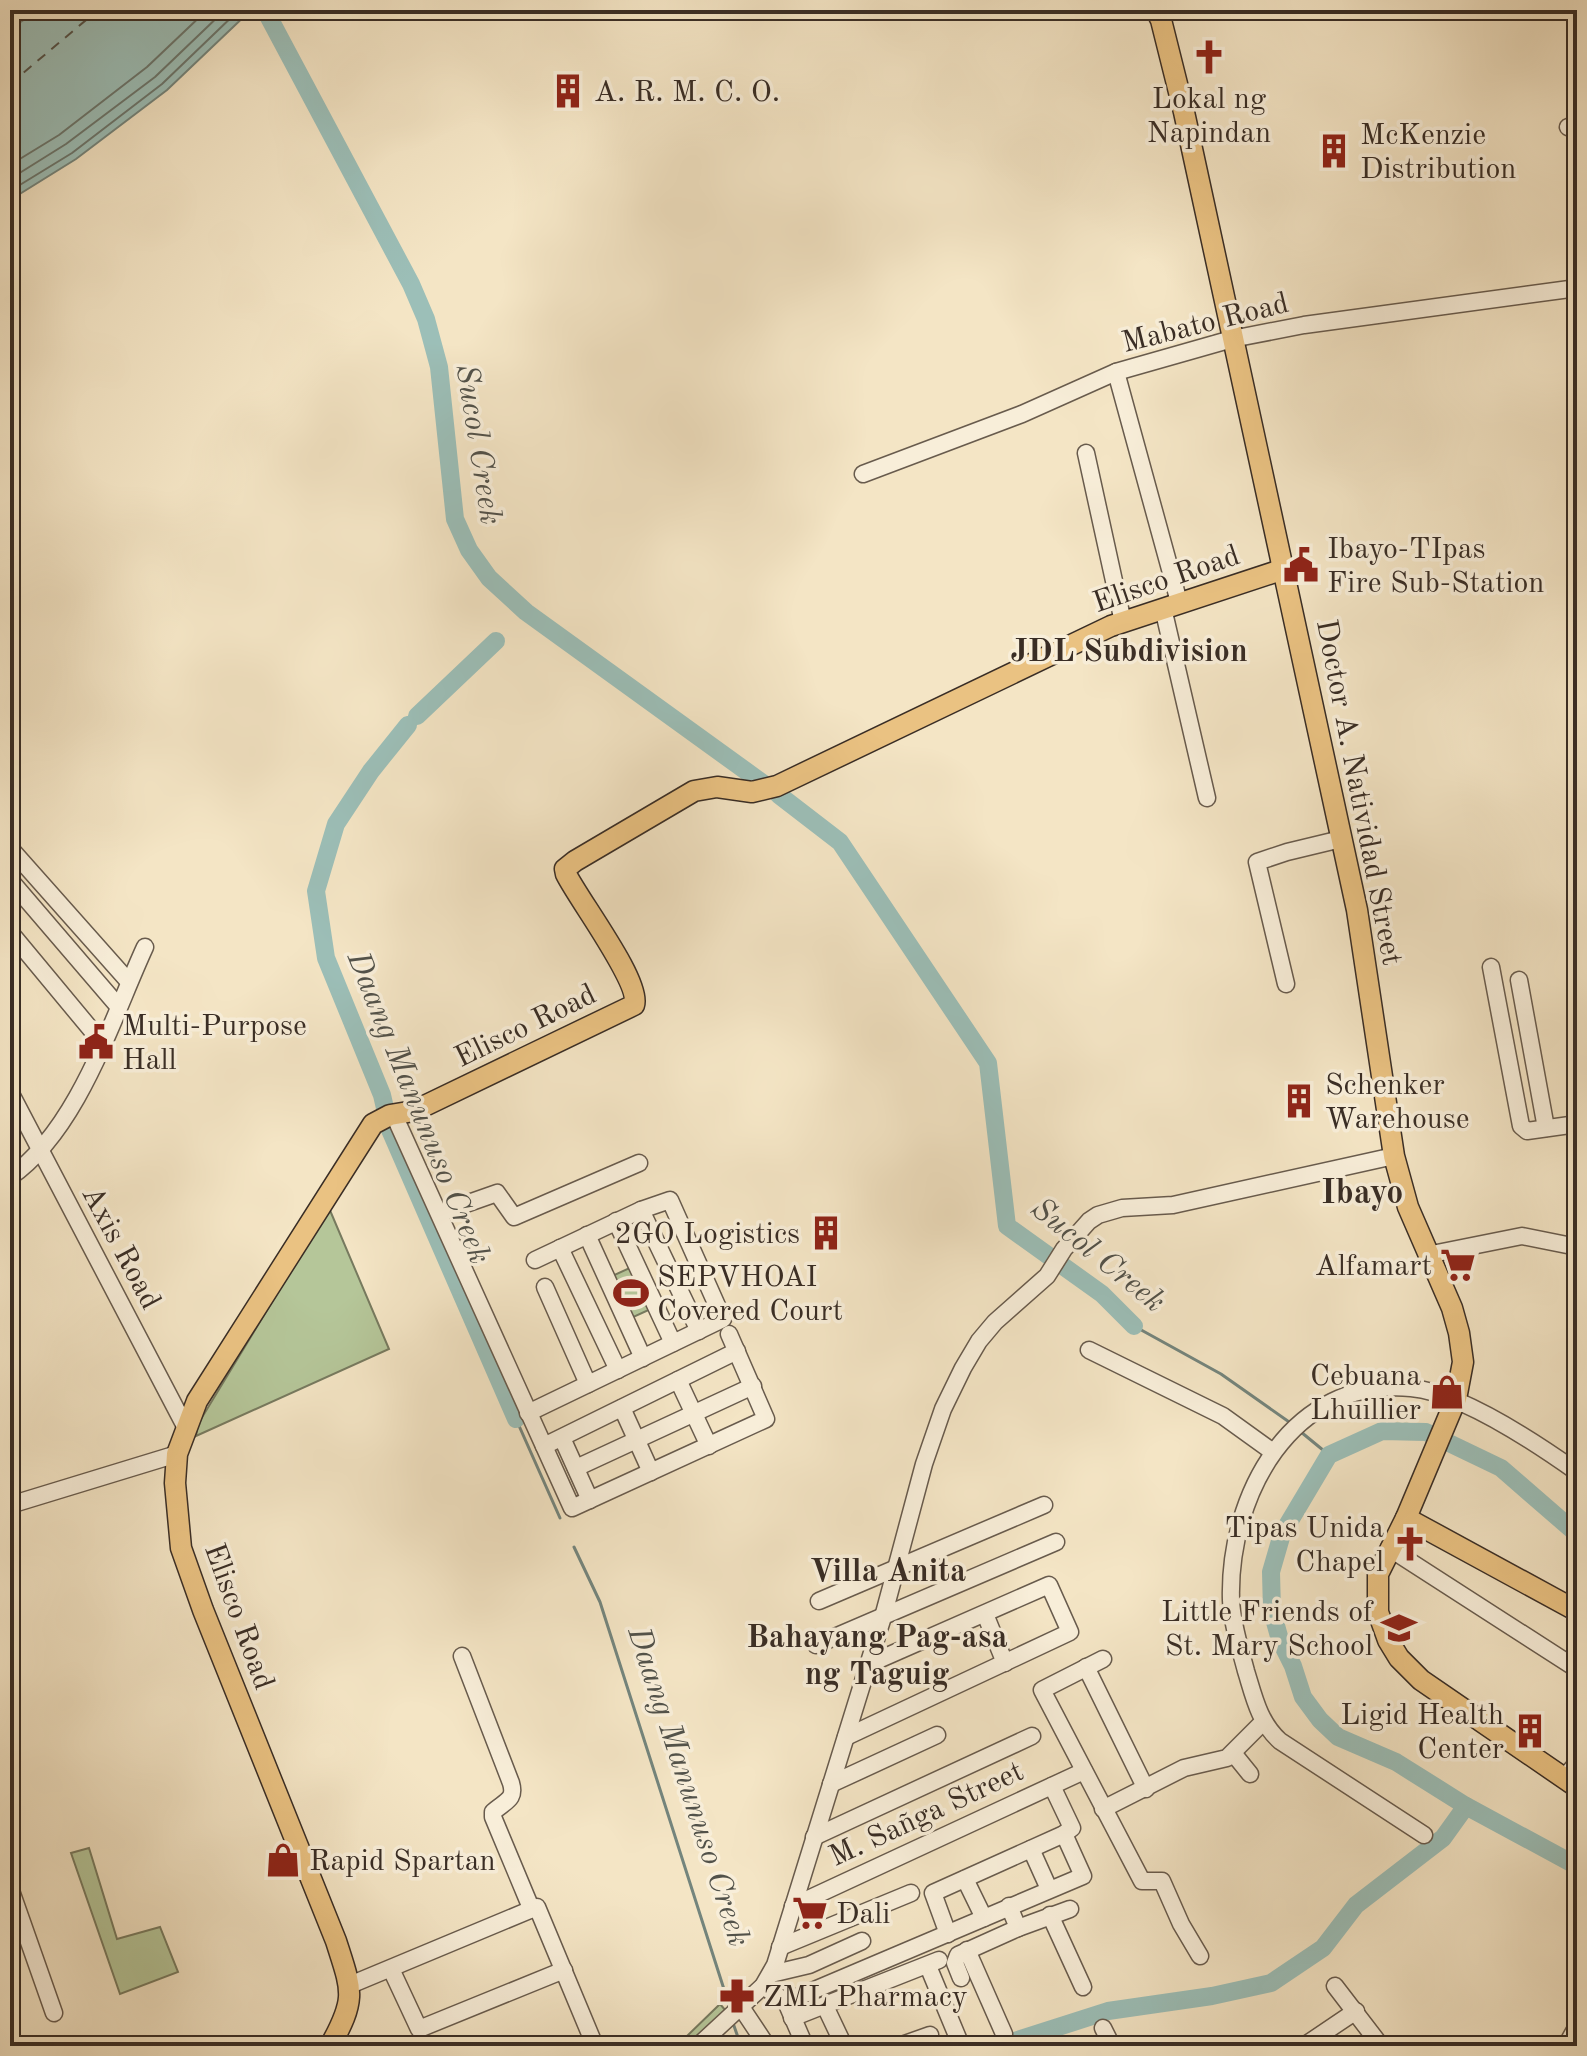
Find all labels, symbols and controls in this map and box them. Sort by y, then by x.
church icon: Lokal ng Napindan [1190,38,1228,76]
building icon: A. R. M. C. O. [549,72,587,110]
place label: A. R. M. C. O. [594,78,780,108]
place label: Lokal ng Napindan [1147,85,1271,149]
place label: McKenzie Distribution [1360,121,1516,185]
building icon: McKenzie Distribution [1315,132,1353,170]
street label: Mabato Road [1119,289,1292,359]
water label: Sucol Creek [449,362,506,527]
place label: Ibayo-TIpas Fire Sub-Station [1327,535,1545,599]
street label: Elisco Road [1089,541,1244,619]
public building icon: Ibayo-TIpas Fire Sub-Station [1282,546,1320,584]
street label: Doctor A. Natividad Street [1310,617,1406,968]
district label: JDL Subdivision [1010,637,1248,669]
water label: Daang Manunuso Creek [339,946,495,1269]
street label: Elisco Road [450,980,601,1074]
place label: Multi-Purpose Hall [122,1012,307,1076]
public building icon: Multi-Purpose Hall [77,1023,115,1061]
place label: Schenker Warehouse [1325,1071,1470,1135]
building icon: Schenker Warehouse [1280,1082,1318,1120]
district label: Ibayo [1321,1177,1403,1211]
street label: Axis Road [75,1181,165,1315]
water label: Sucol Creek [1024,1193,1170,1320]
building icon: 2GO Logistics [807,1214,845,1252]
place label: 2GO Logistics [615,1220,800,1250]
supermarket icon: Alfamart [1439,1246,1477,1284]
place label: Alfamart [1315,1252,1432,1282]
place label: SEPVHOAI Covered Court [657,1263,843,1327]
sports icon: SEPVHOAI Covered Court [612,1274,650,1312]
place label: Cebuana Lhuillier [1310,1362,1421,1426]
shop icon: Cebuana Lhuillier [1428,1373,1466,1411]
place label: Tipas Unida Chapel [1225,1514,1384,1578]
church icon: Tipas Unida Chapel [1391,1525,1429,1563]
street label: Elisco Road [198,1540,278,1694]
district label: Villa Anita [810,1557,966,1589]
place label: Little Friends of St. Mary School [1161,1598,1374,1662]
school or university icon: Little Friends of St. Mary School [1380,1609,1418,1647]
water label: Daang Manunuso Creek [620,1622,754,1951]
district label: Bahayang Pag-asa ng Taguig [746,1623,1008,1692]
place label: Ligid Health Center [1340,1701,1504,1765]
building icon: Ligid Health Center [1511,1712,1549,1750]
street label: M. Sañga Street [825,1757,1029,1873]
shop icon: Rapid Spartan [264,1841,302,1879]
place label: Rapid Spartan [309,1847,496,1877]
supermarket icon: Dali [791,1894,829,1932]
place label: Dali [836,1900,890,1930]
pharmacy icon: ZML Pharmacy [718,1977,756,2015]
place label: ZML Pharmacy [763,1983,968,2013]

